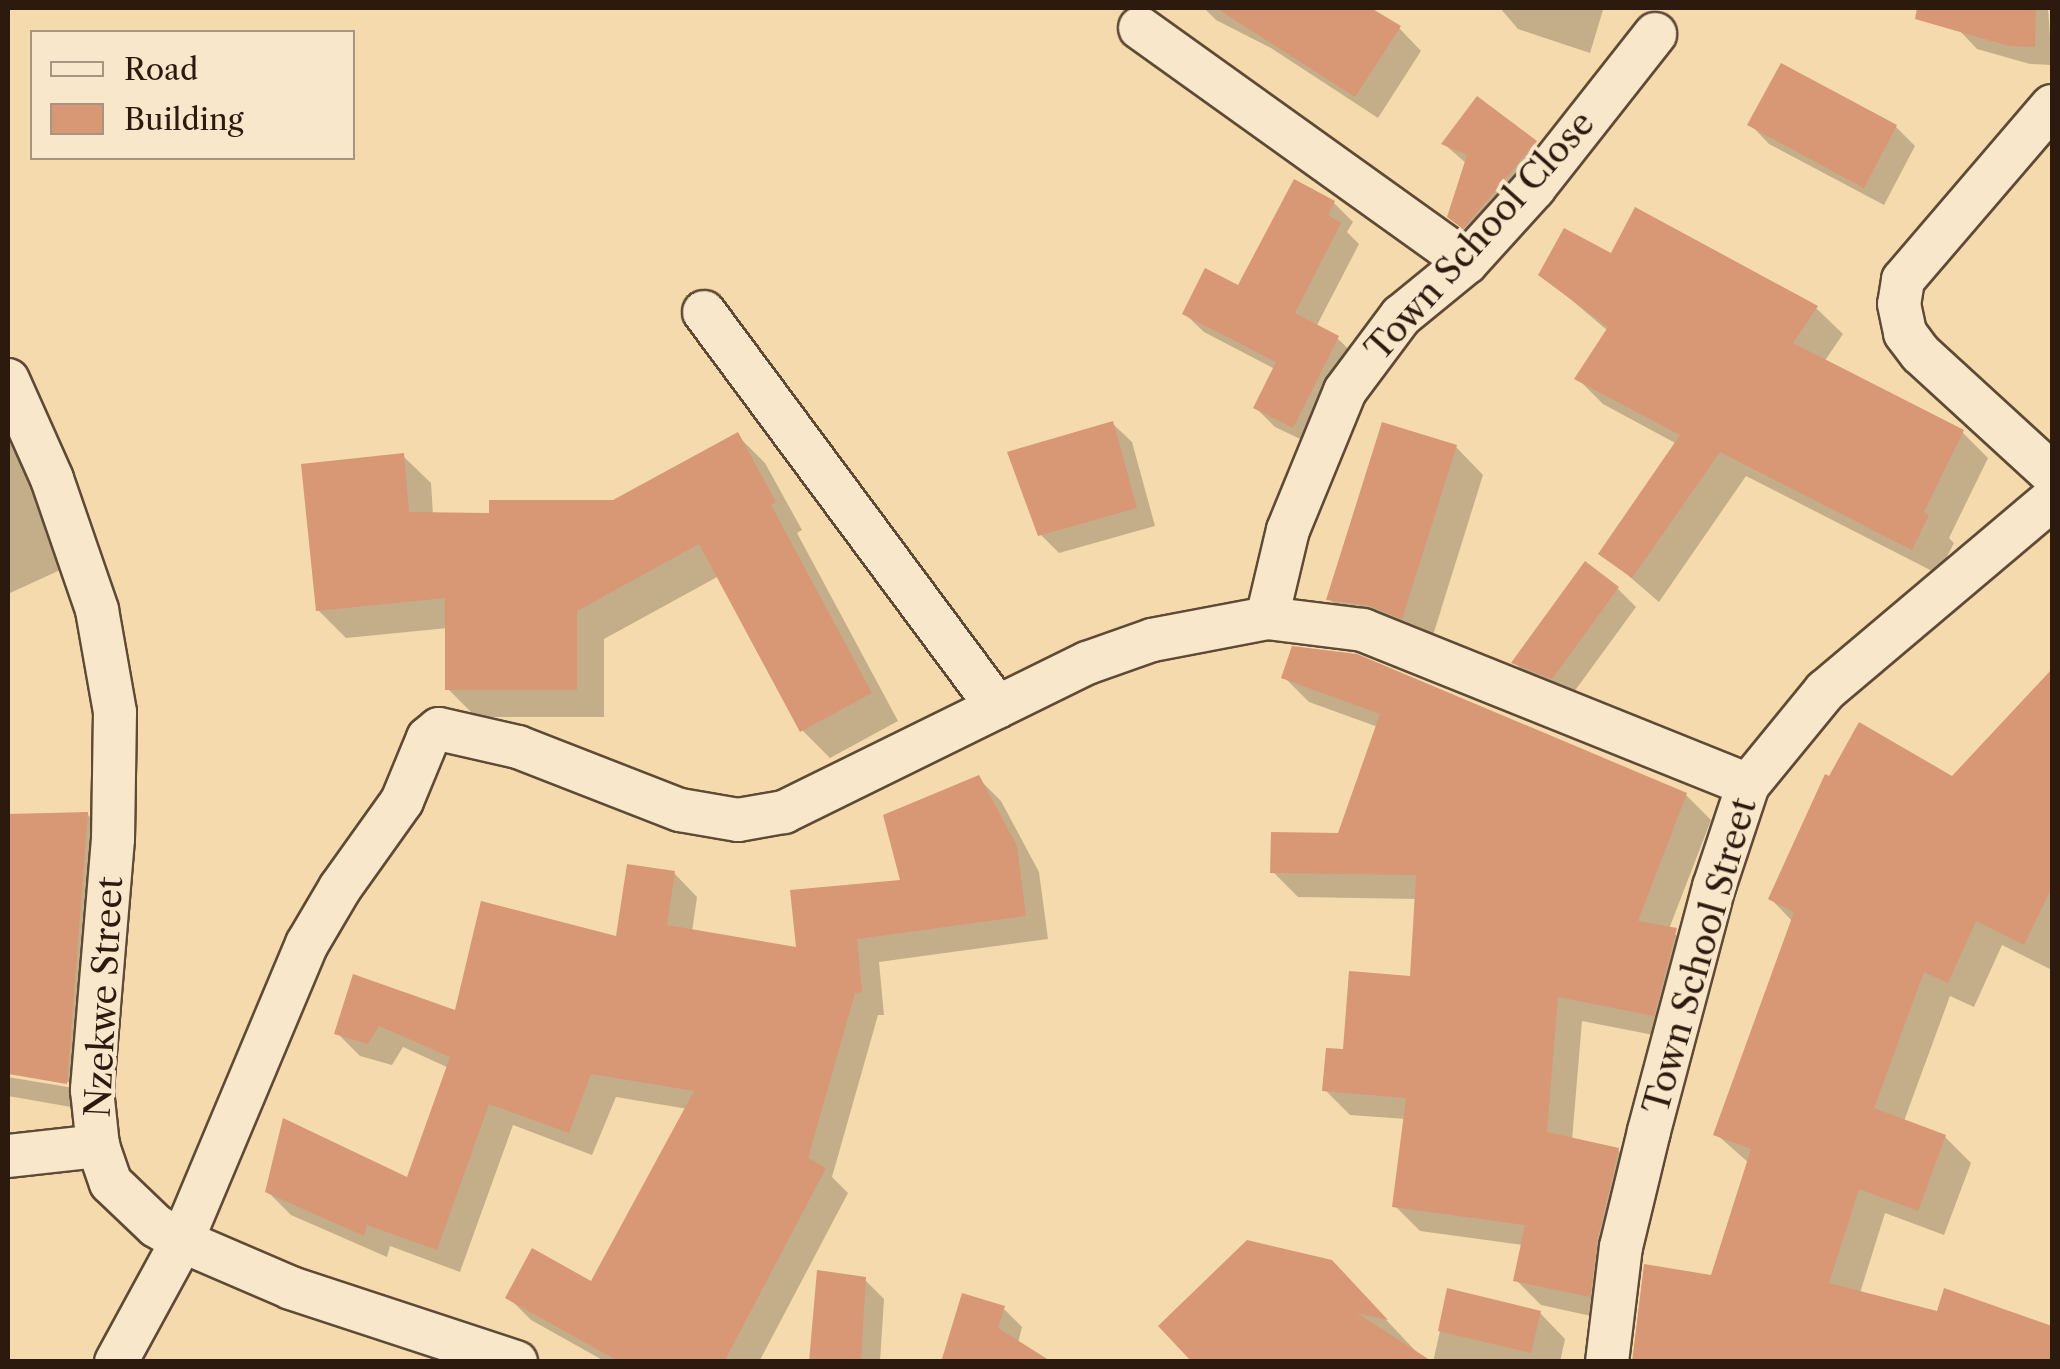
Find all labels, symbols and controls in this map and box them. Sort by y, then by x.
legend [30,30,355,160]
text: Road [124,51,198,88]
text: Building [124,101,244,138]
street label: Town School Close [1357,103,1603,369]
street label: Town School Street [1635,793,1765,1119]
street label: Nzekwe Street [77,875,131,1119]

